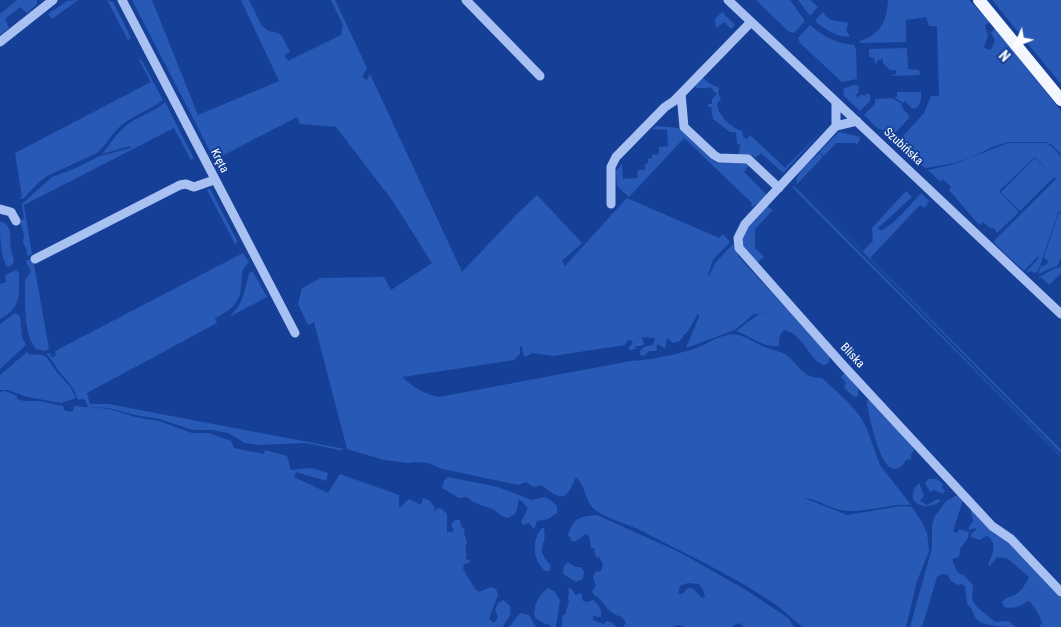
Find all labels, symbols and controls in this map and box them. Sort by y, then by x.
north arrow [991,20,1041,70]
text: N [996,47,1014,64]
street label: Szubińska [880,125,926,169]
street label: Kręta [207,147,231,175]
street label: Bliska [837,341,867,371]

